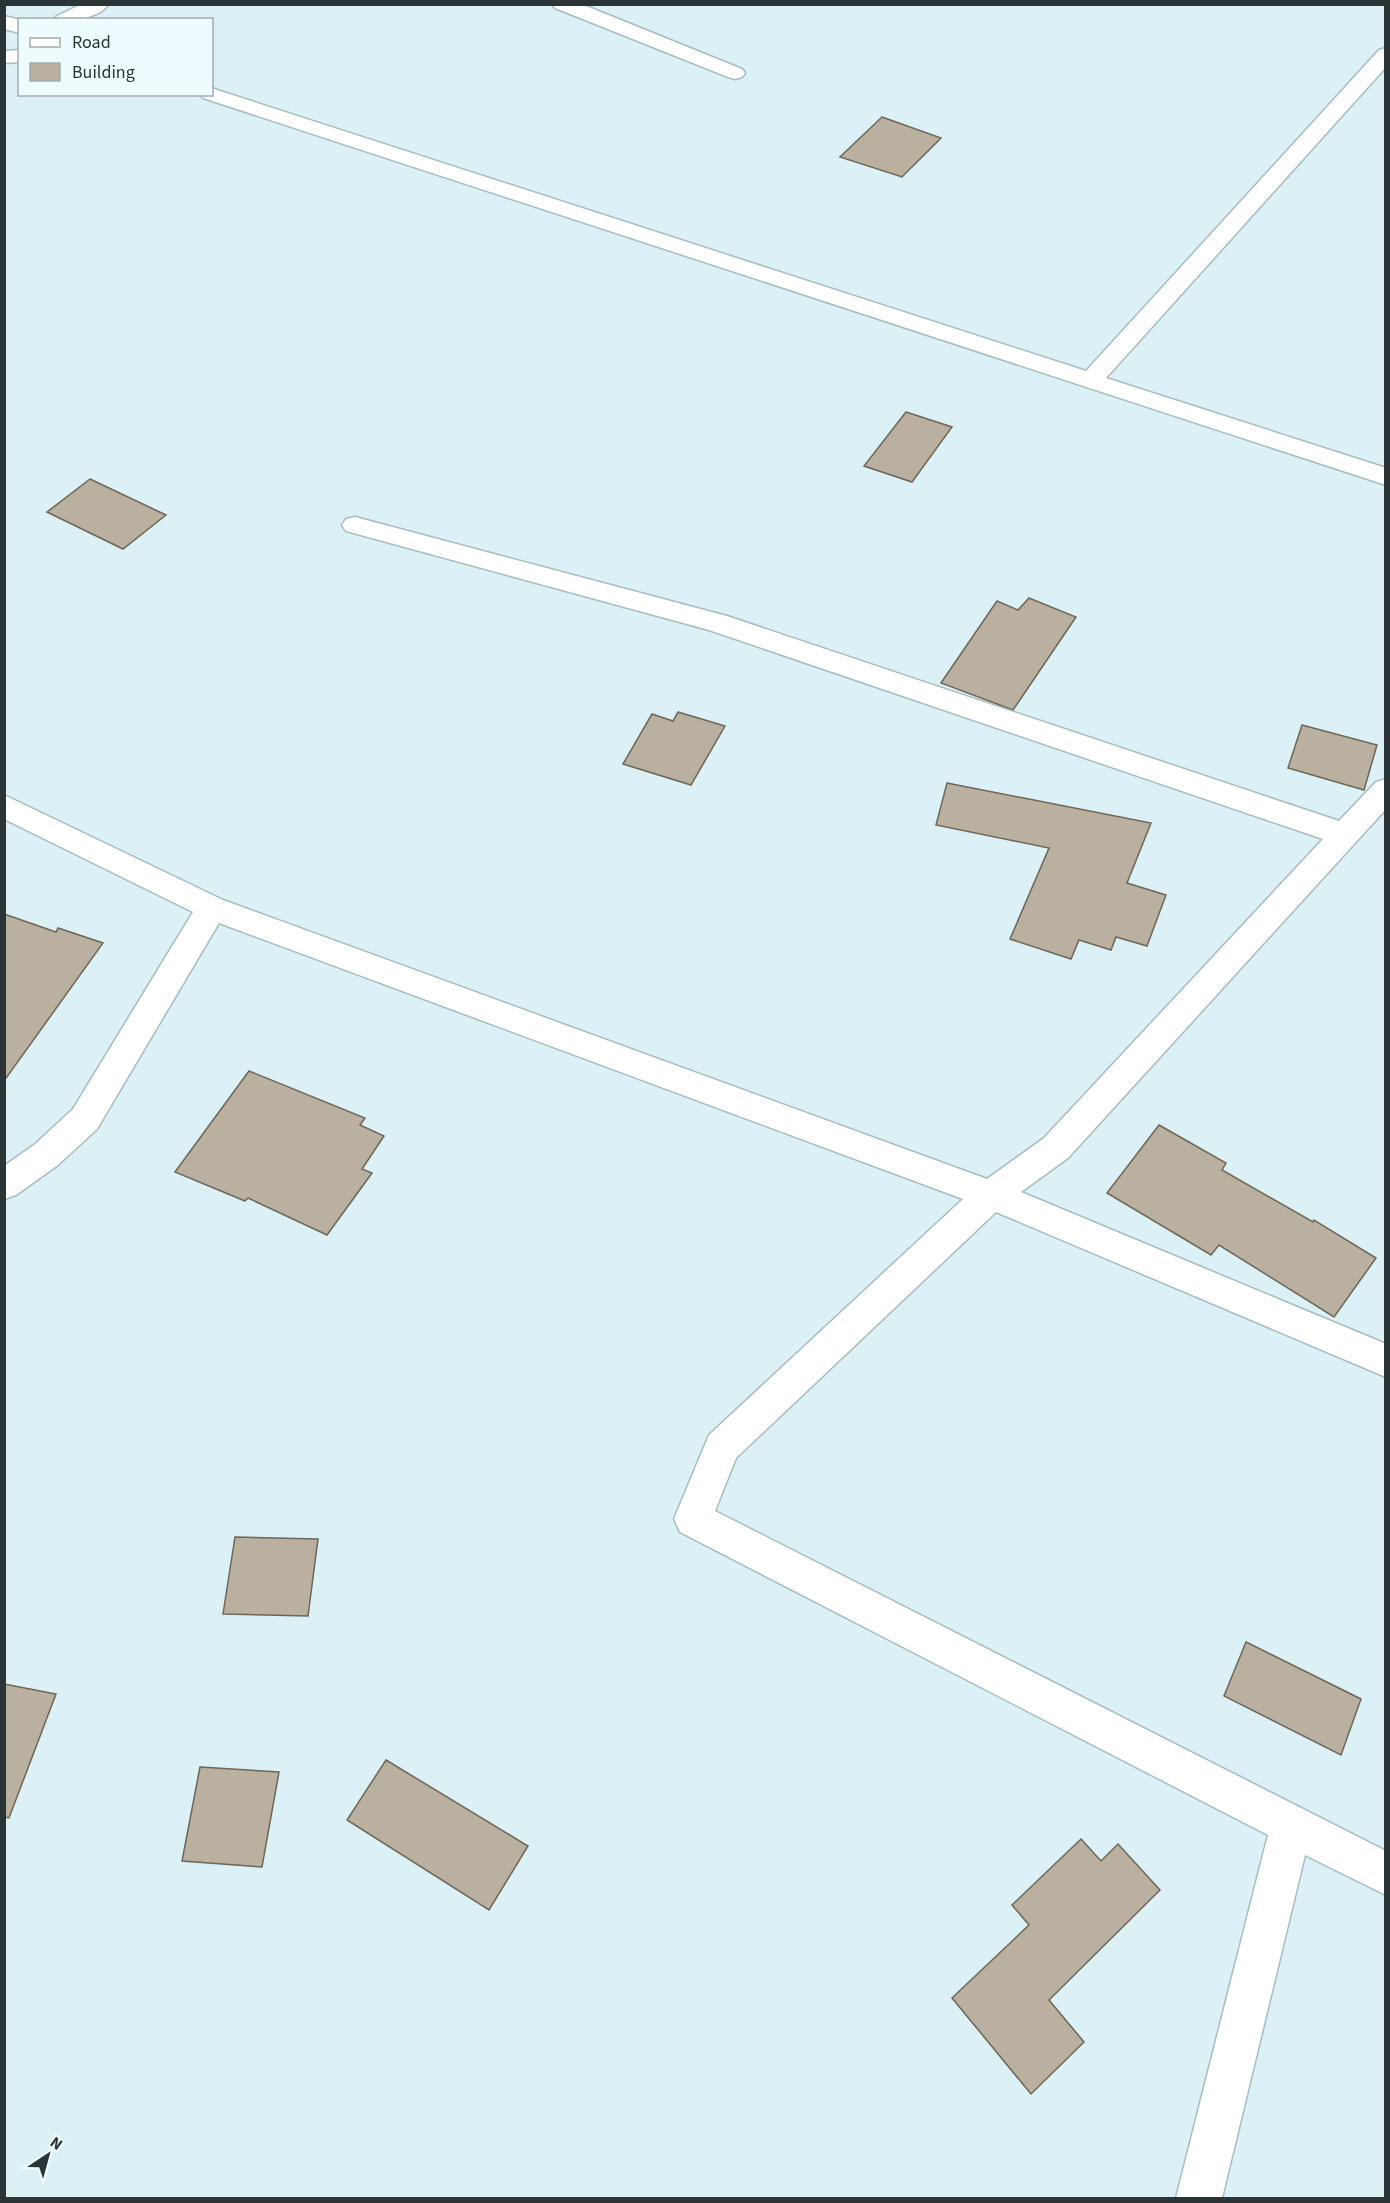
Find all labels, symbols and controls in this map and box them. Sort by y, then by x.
legend [18,18,213,96]
text: Road [72,30,111,55]
text: Building [72,60,135,85]
north arrow [18,2125,78,2185]
text: N [45,2132,67,2156]

